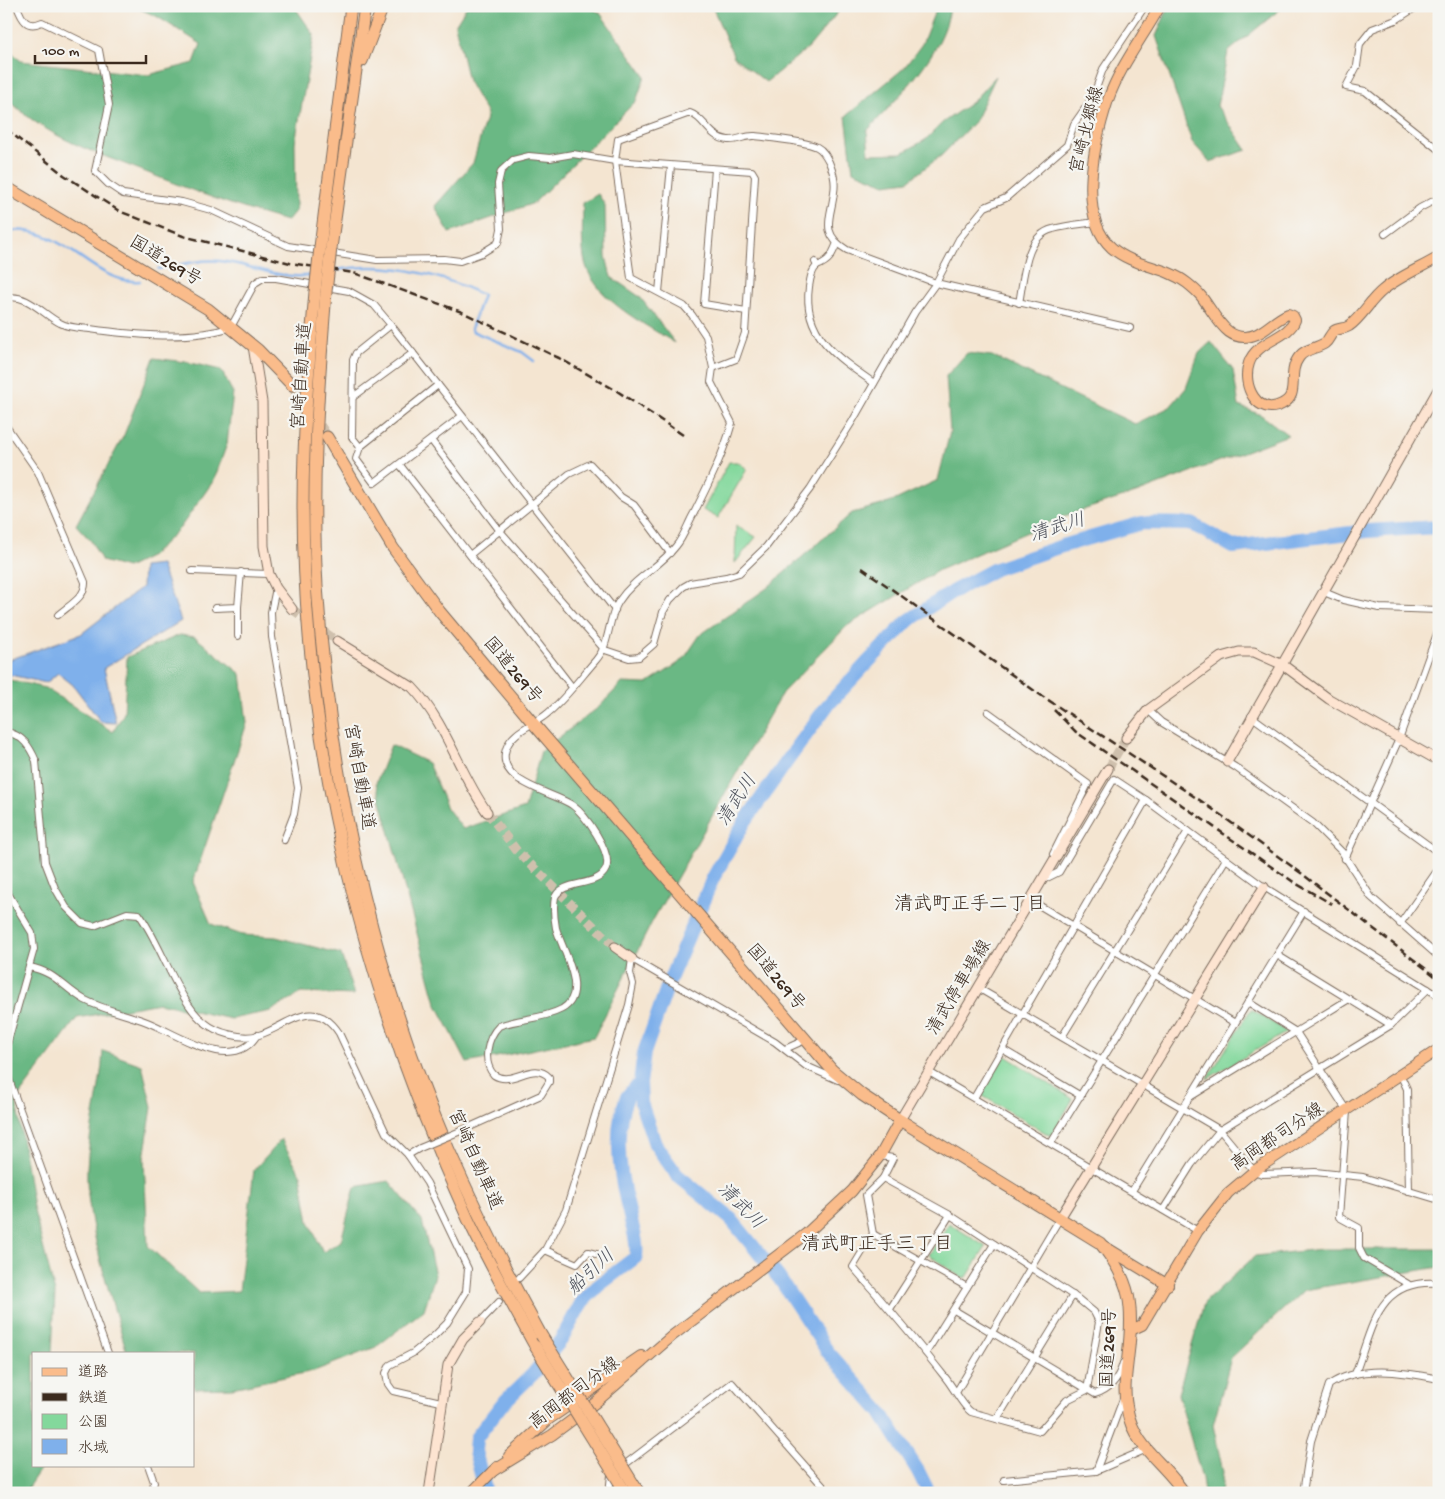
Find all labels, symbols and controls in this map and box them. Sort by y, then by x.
scale bar [35,32,146,64]
text: 100 m [41,43,80,61]
street label: 宮崎北郷線 [1066,84,1109,176]
street label: 国道269号 [125,231,206,292]
street label: 宮崎自動車道 [288,321,317,431]
water label: 清武川 [1027,509,1089,548]
street label: 国道269号 [478,633,547,709]
street label: 宮崎自動車道 [338,722,379,832]
water label: 清武川 [712,770,763,831]
district label: 清武町正手二丁目 [894,893,1046,917]
street label: 清武停車場線 [922,936,997,1040]
street label: 国道269号 [741,940,810,1016]
street label: 高岡都司分線 [1227,1098,1329,1177]
street label: 宮崎自動車道 [442,1106,506,1214]
water label: 清武川 [712,1178,769,1235]
district label: 清武町正手三丁目 [801,1233,953,1257]
water label: 船引川 [563,1244,621,1301]
street label: 国道269号 [1097,1307,1122,1389]
legend [32,1352,195,1466]
street label: 高岡都司分線 [525,1352,624,1435]
text: 道路 [78,1364,108,1382]
text: 鉄道 [78,1390,108,1408]
text: 公園 [78,1414,108,1432]
text: 水域 [78,1439,108,1458]

